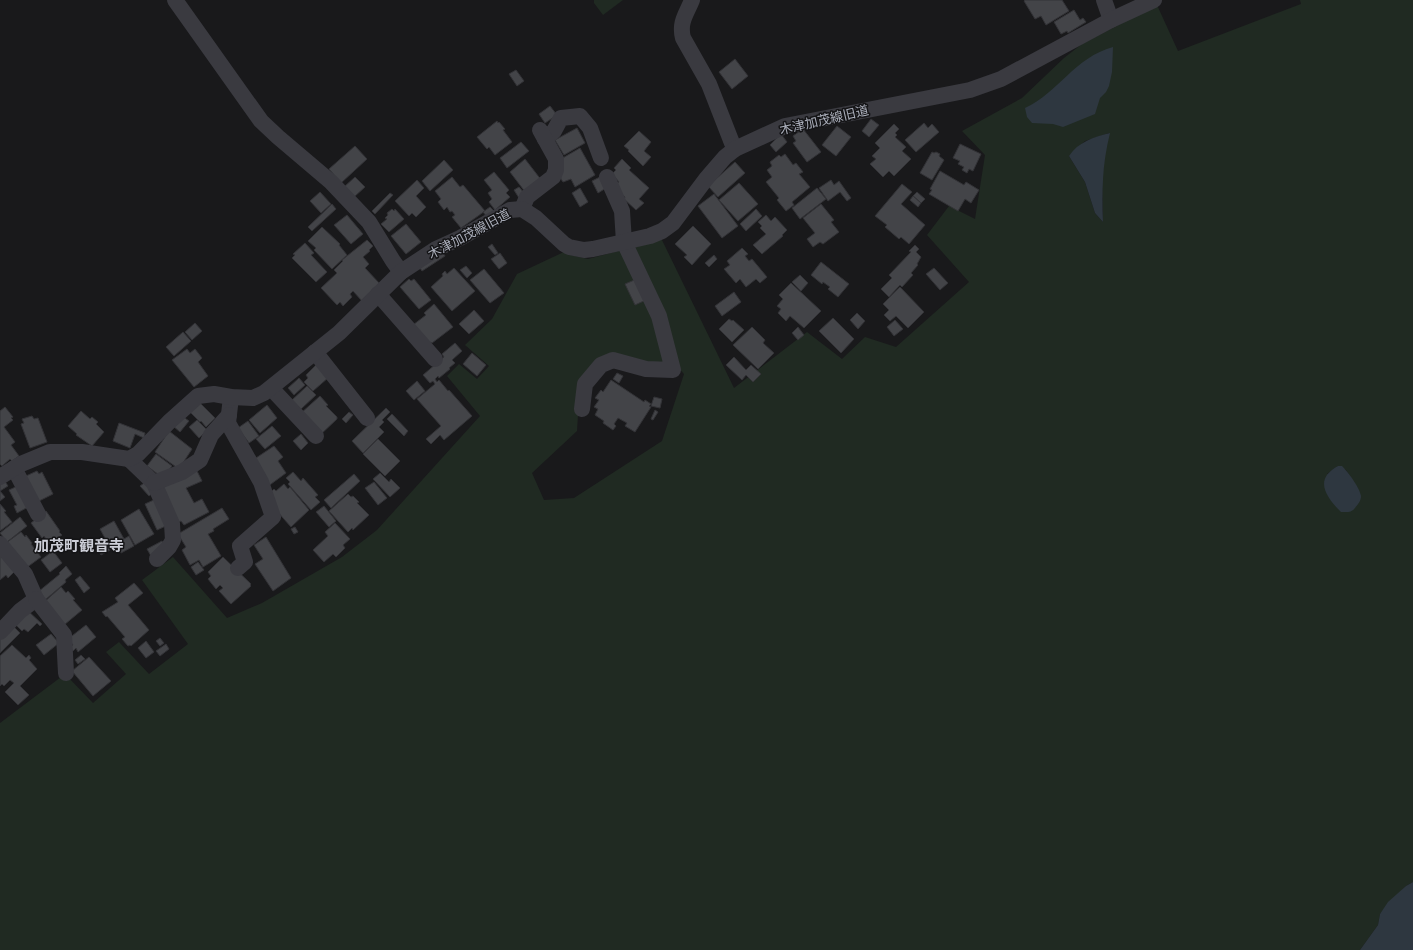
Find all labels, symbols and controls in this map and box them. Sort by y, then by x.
street label: 木津加茂線旧道 [778,101,870,139]
street label: 木津加茂線旧道 [424,204,514,264]
district label: 加茂町観音寺 [34,535,124,556]

